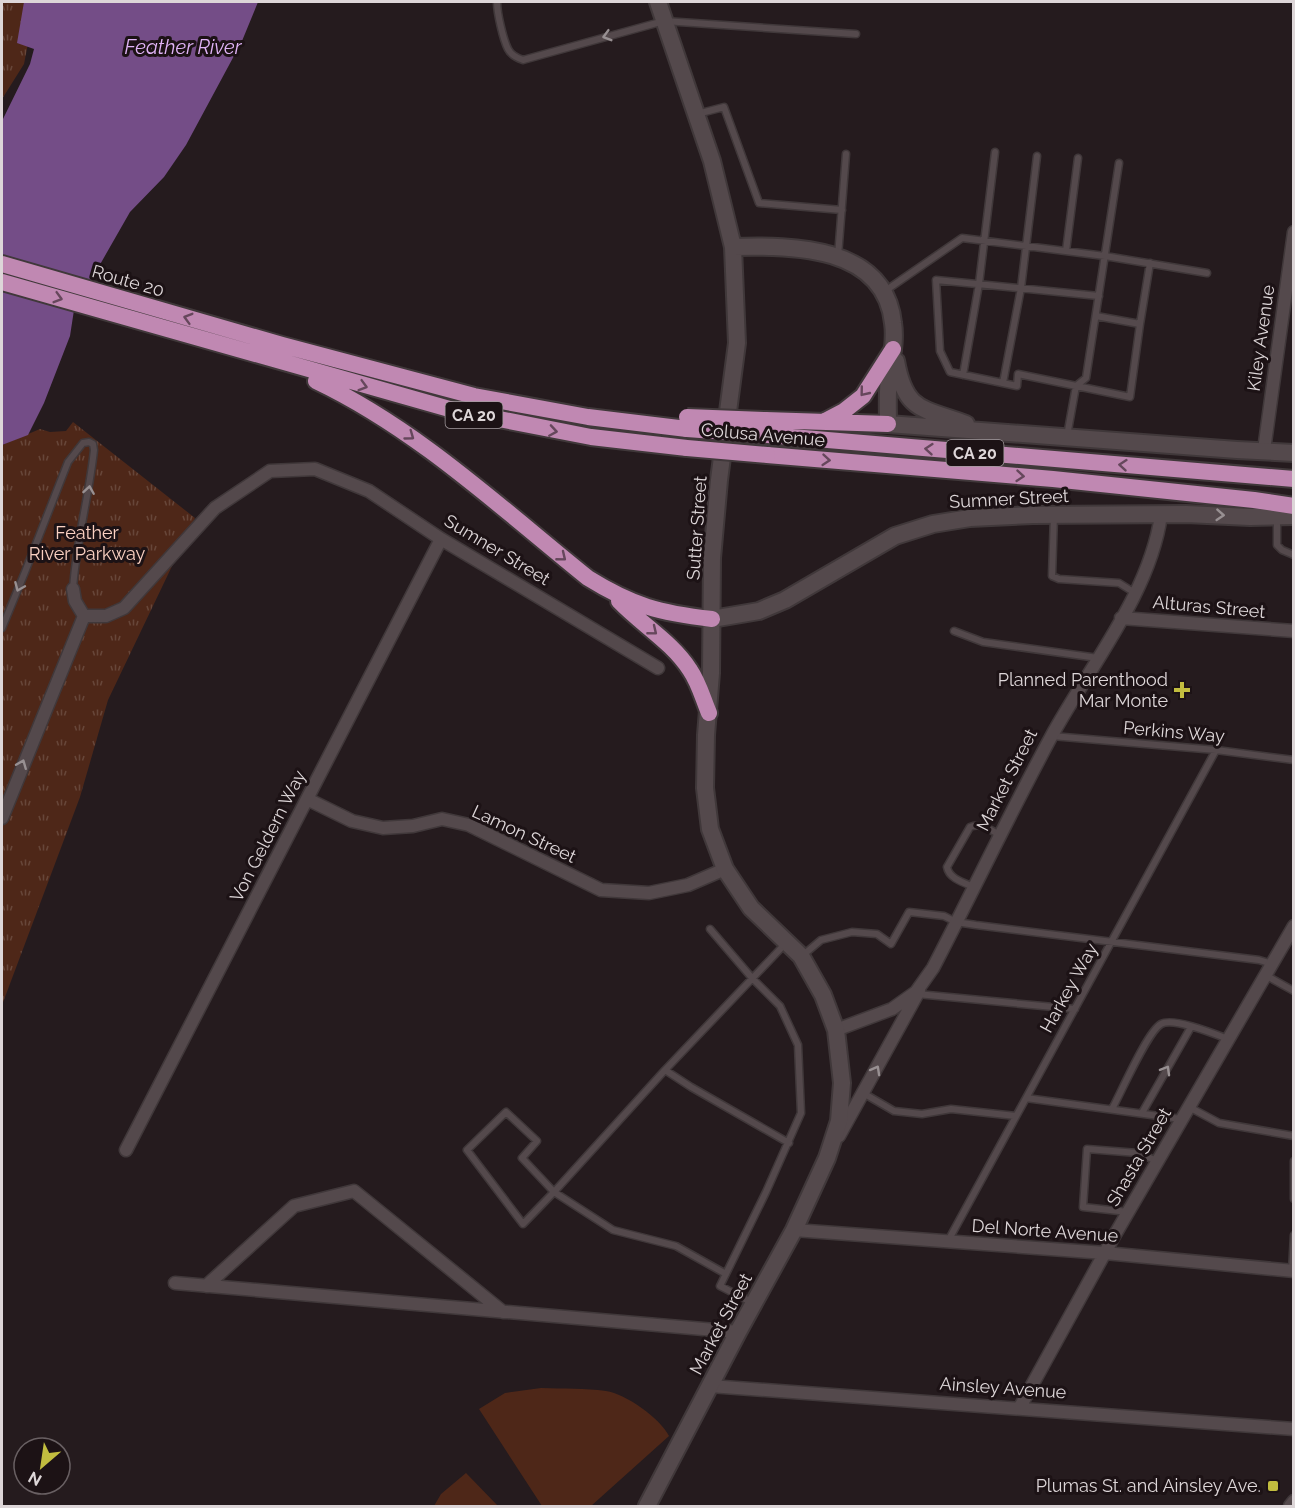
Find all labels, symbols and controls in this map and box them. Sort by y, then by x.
one-way arrow [602,29,613,41]
water label: Feather River [124,35,243,59]
street label: Route 20 [90,260,167,301]
street label: Kiley Avenue [1243,283,1278,392]
one-way arrow [52,291,63,303]
one-way arrow [183,313,194,325]
one-way arrow [357,379,368,391]
one-way arrow [861,386,872,397]
road number: CA 20 [446,402,502,428]
street label: Colusa Avenue [700,419,826,450]
one-way arrow [548,424,557,436]
one-way arrow [403,429,414,440]
road number: CA 20 [946,440,1004,466]
one-way arrow [925,443,934,456]
one-way arrow [821,453,830,466]
one-way arrow [1119,459,1128,472]
one-way arrow [1015,469,1024,482]
street label: Sutter Street [682,475,711,581]
one-way arrow [82,485,94,494]
street label: Sumner Street [949,485,1069,512]
one-way arrow [1215,508,1224,521]
street label: Sumner Street [441,510,554,589]
park label: Feather River Parkway [29,522,145,564]
one-way arrow [555,550,566,561]
one-way arrow [14,580,26,591]
street label: Alturas Street [1152,591,1266,622]
one-way arrow [646,624,657,635]
place label: Planned Parenthood Mar Monte [998,669,1168,711]
marker: Planned Parenthood Mar Monte [1173,681,1191,699]
street label: Perkins Way [1122,717,1226,746]
street label: Market Street [972,725,1041,834]
one-way arrow [15,759,28,769]
street label: Von Geldern Way [225,766,310,905]
street label: Lamon Street [469,800,580,867]
street label: Harkey Way [1035,939,1102,1036]
one-way arrow [869,1066,880,1076]
one-way arrow [1159,1066,1170,1076]
street label: Shasta Street [1102,1104,1175,1210]
street label: Del Norte Avenue [971,1215,1119,1246]
street label: Market Street [685,1269,756,1378]
street label: Ainsley Avenue [939,1373,1068,1402]
north arrow [12,1436,72,1496]
text: N [25,1467,45,1490]
place label: Plumas St. and Ainsley Ave. [1036,1475,1261,1496]
marker: Plumas St. and Ainsley Ave. [1266,1479,1280,1493]

